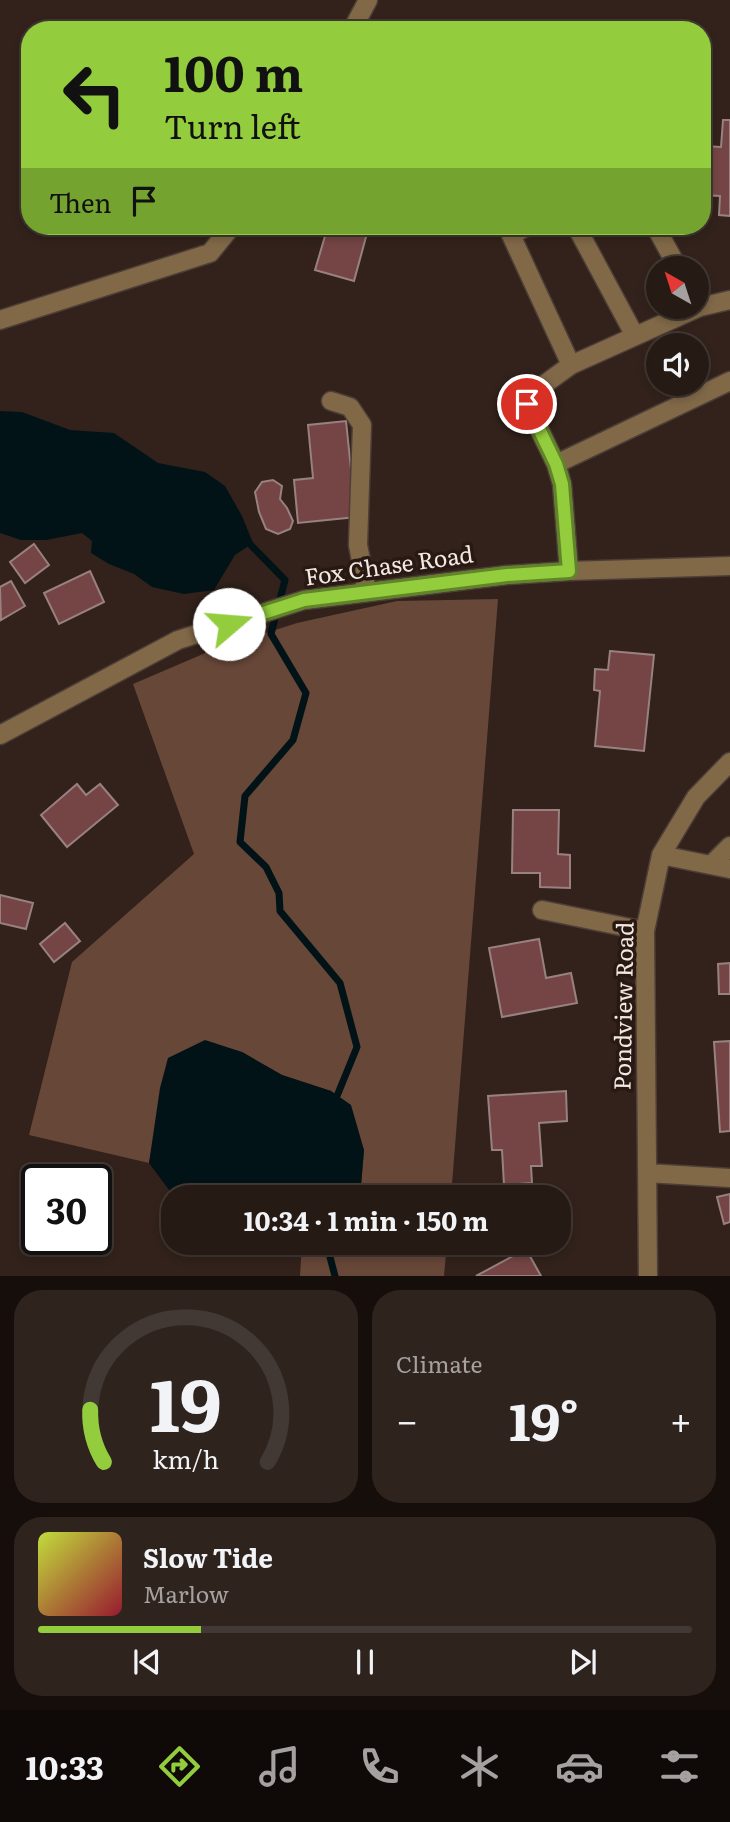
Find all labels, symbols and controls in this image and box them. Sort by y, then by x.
text: 100 m [164,34,303,107]
icon: left [49,49,140,140]
text: Turn left [164,101,301,149]
text: Then [49,182,111,221]
icon: arrive [125,182,163,220]
north arrow [646,256,709,318]
map controls [646,256,709,396]
button: sound [646,333,709,396]
pin [497,374,557,434]
icon: arrive [508,385,546,423]
street label: Fox Chase Road [302,535,475,593]
position arrow [192,587,266,661]
street label: Pondview Road [604,921,640,1091]
speed limit sign: 30 [21,1164,112,1255]
text: 10:34 · 1 min · 150 m [244,1200,488,1239]
text: Climate [396,1346,482,1380]
text: 19 [150,1347,222,1455]
text: 19° [509,1380,579,1457]
text: − [396,1390,418,1447]
text: + [670,1390,692,1447]
text: km/h [153,1440,219,1477]
text: Slow Tide [143,1537,273,1576]
text: Marlow [143,1576,229,1610]
icon: previous [128,1643,166,1681]
icon: pause [346,1643,384,1681]
icon: next [564,1643,602,1681]
text: 10:33 [26,1742,104,1790]
icon: directions [155,1742,204,1791]
icon: music [255,1742,304,1791]
icon: phone [355,1742,404,1791]
icon: climate [455,1742,504,1791]
icon: car [555,1742,604,1791]
icon: filters [655,1742,704,1791]

